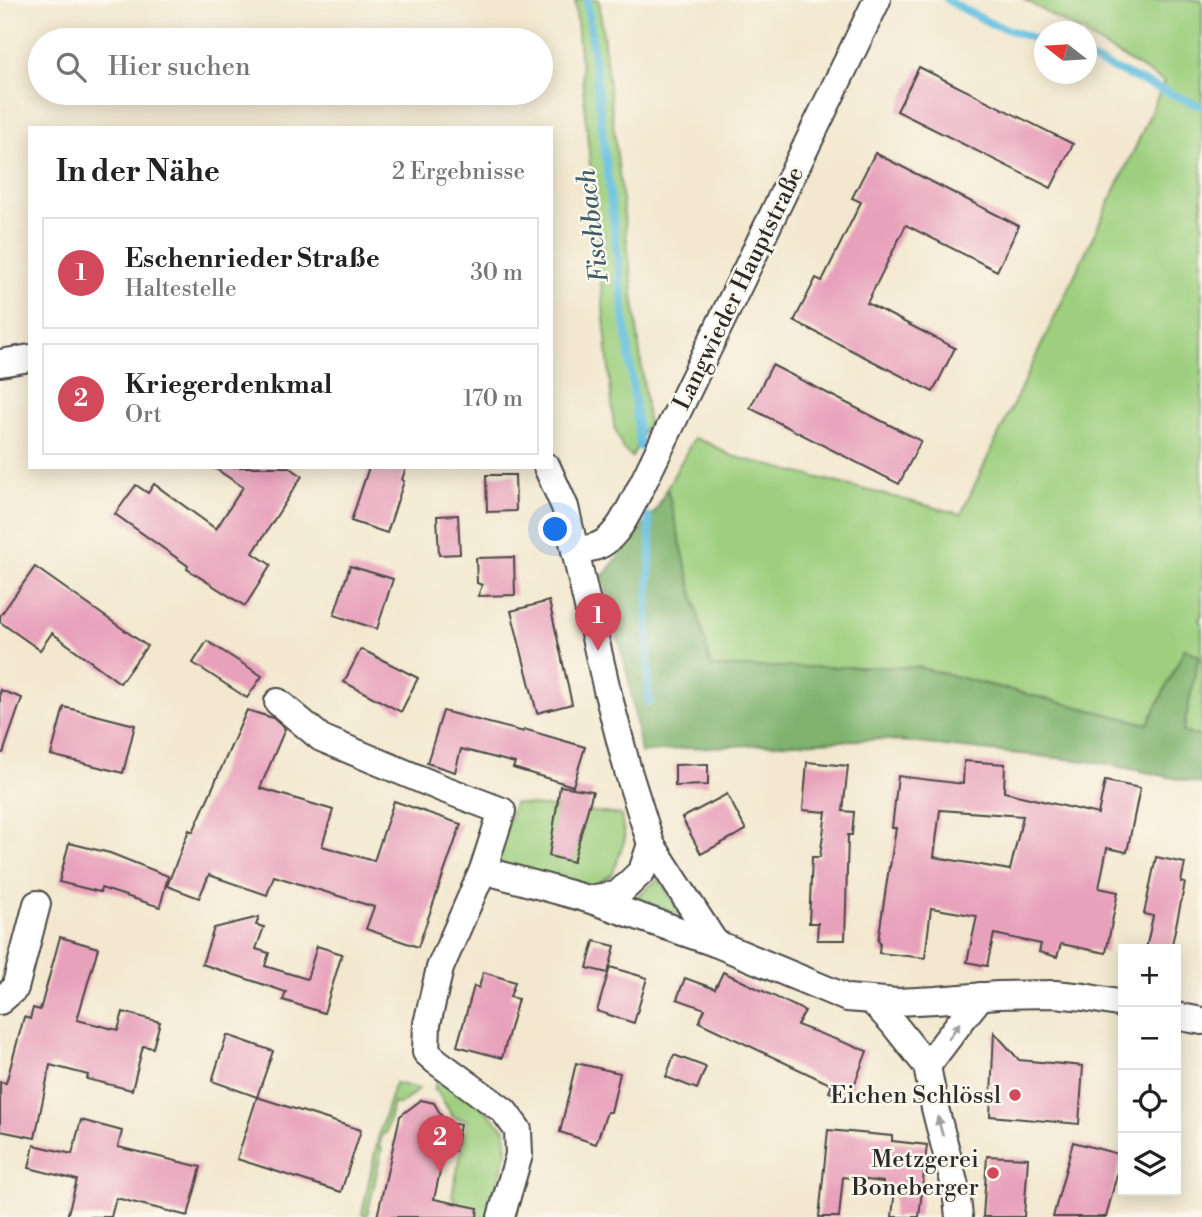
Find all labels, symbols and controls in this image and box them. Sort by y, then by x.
north arrow [1034,21,1097,84]
search box [28,28,553,105]
icon: search [52,48,90,86]
text: Hier suchen [108,51,250,83]
text: In der Nähe [56,153,220,191]
text: 2 Ergebnisse [392,158,525,186]
street label: Langwieder Hauptstraße [667,162,811,415]
water label: Fischbach [570,167,616,285]
text: Eschenrieder Straße [125,243,380,275]
text: 1 [75,259,87,287]
text: 30 m [470,259,523,287]
text: Haltestelle [125,275,237,303]
text: Kriegerdenkmal [125,369,332,401]
text: 2 [74,385,88,413]
text: 170 m [463,385,523,413]
text: Ort [125,401,162,429]
your location [538,512,572,546]
pin: 1 [575,593,621,651]
map controls [1118,944,1181,1196]
button: + [1118,944,1181,1007]
button: − [1118,1007,1181,1070]
one-way arrow [947,1022,961,1040]
button: locate [1118,1070,1181,1133]
place label: Eichen Schlössl [830,1081,1001,1111]
marker: Eichen Schlössl [1007,1087,1023,1103]
pin: 2 [417,1115,463,1173]
one-way arrow [935,1116,945,1137]
button: layers [1118,1133,1181,1196]
place label: Metzgerei Boneberger [851,1145,979,1203]
marker: Metzgerei Boneberger [985,1165,1001,1181]

